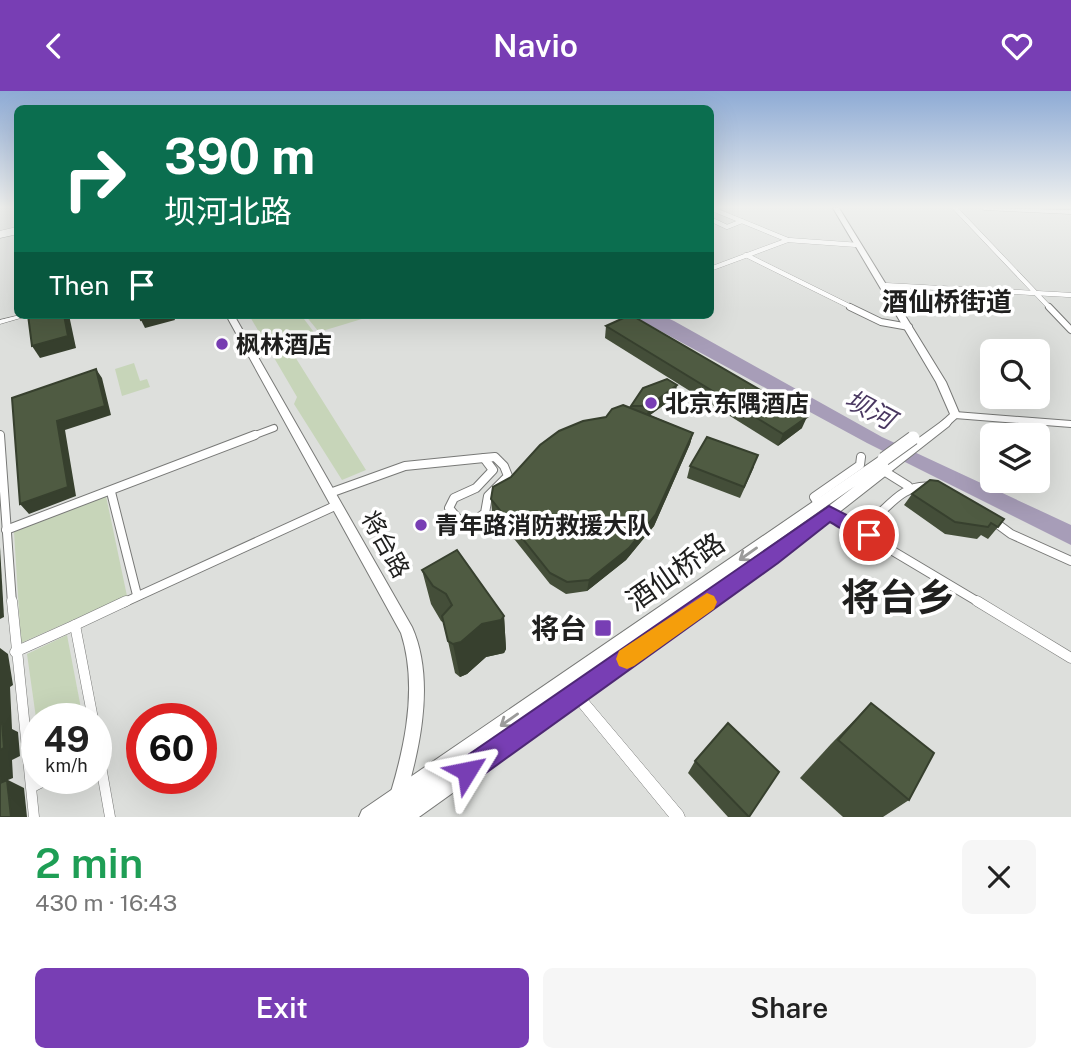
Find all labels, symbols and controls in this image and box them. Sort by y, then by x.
icon: back [35,27,73,65]
text: Navio [493,27,578,64]
icon: heart [998,27,1036,65]
text: 390 m [164,127,315,185]
icon: right [49,133,140,224]
text: 坝河北路 [164,193,292,230]
icon: arrive [123,266,161,304]
text: Then [49,270,109,301]
district label: 酒仙桥街道 [882,286,1012,317]
place label: 枫林酒店 [236,330,332,358]
marker: 枫林酒店 [214,336,230,352]
map controls [980,339,1050,493]
button: search [980,339,1050,409]
water label: 坝河 [840,383,905,437]
place label: 北京东隅酒店 [665,389,809,417]
marker: 北京东隅酒店 [643,395,659,411]
button: layers [980,423,1050,493]
pin [839,505,899,565]
street label: 将台路 [356,506,416,582]
place label: 青年路消防救援大队 [435,511,651,539]
icon: arrive [850,516,888,554]
marker: 青年路消防救援大队 [413,517,429,533]
street label: 酒仙桥路 [620,525,730,617]
one-way arrow [739,547,758,561]
district label: 将台乡 [841,575,955,620]
place label: 将台 [531,612,587,645]
marker: 将台 [593,618,613,638]
speed limit sign: 60 [126,703,217,794]
one-way arrow [500,713,519,727]
text: 49 [43,719,90,760]
position arrow [430,734,504,808]
text: km/h [45,755,88,776]
text: 2 min [35,838,143,887]
button: close [962,840,1036,914]
text: 430 m · 16:43 [35,889,177,916]
button: Exit [35,968,529,1048]
button: Share [543,968,1036,1048]

